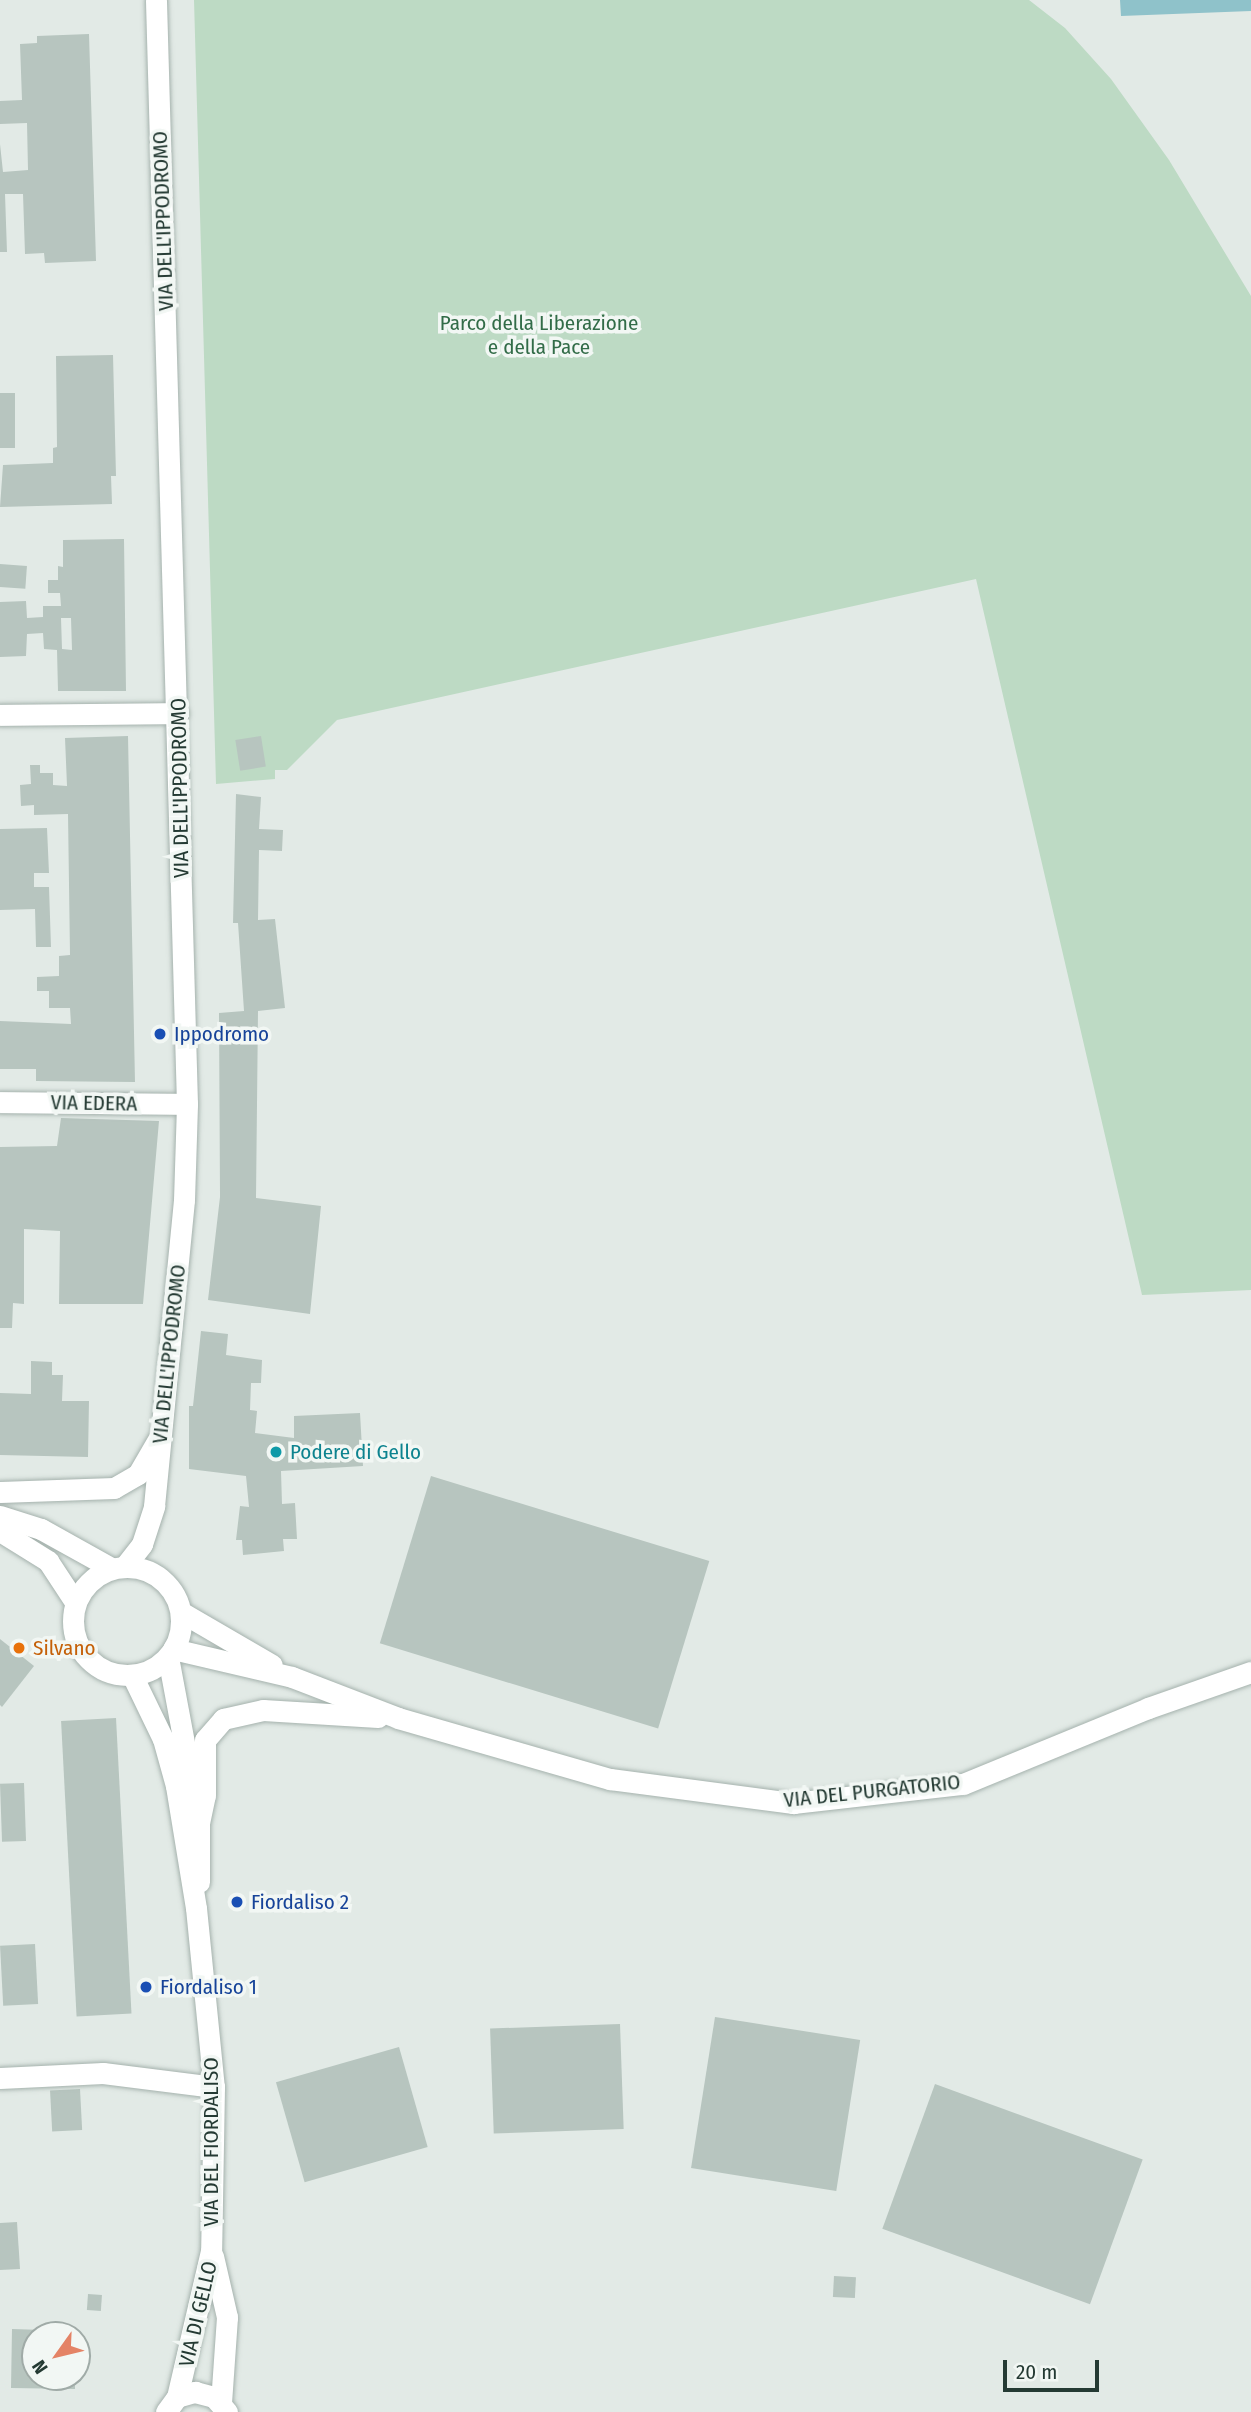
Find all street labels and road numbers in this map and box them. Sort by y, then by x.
street label: VIA DELL'IPPODROMO [147,131,179,311]
street label: VIA DELL'IPPODROMO [166,698,194,878]
street label: VIA EDERA [51,1090,137,1116]
street label: VIA DELL'IPPODROMO [147,1263,191,1445]
street label: VIA DEL PURGATORIO [782,1769,962,1813]
street label: VIA DEL FIORDALISO [198,2057,224,2227]
street label: VIA DI GELLO [174,2259,222,2369]

